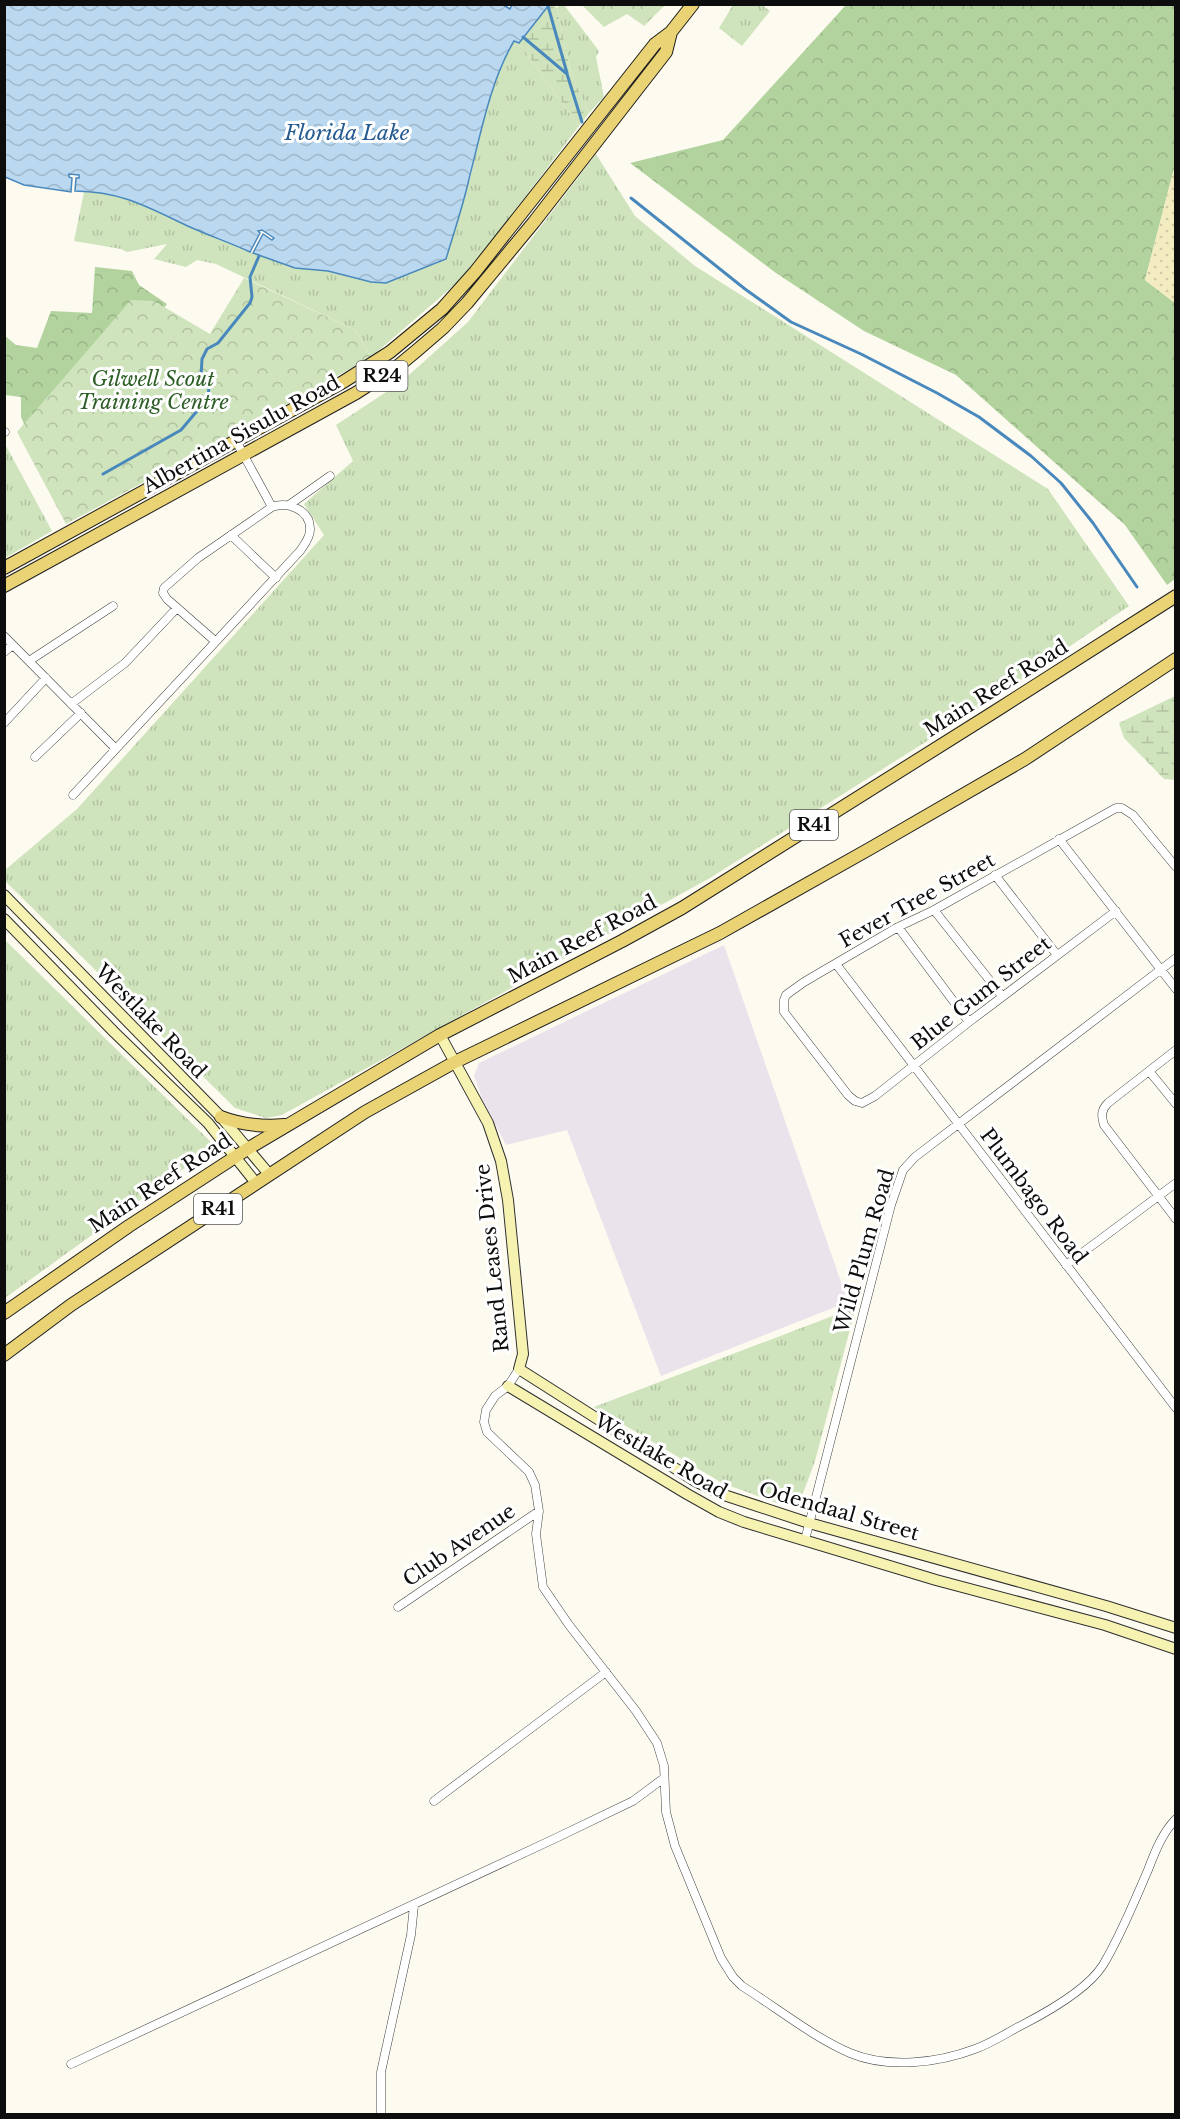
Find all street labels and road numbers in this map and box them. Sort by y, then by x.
road number: R24 [356,361,407,391]
street label: Albertina Sisulu Road [137,370,344,499]
street label: Main Reef Road [920,634,1072,742]
road number: R41 [790,810,838,840]
street label: Fever Tree Street [835,847,999,953]
street label: Main Reef Road [504,890,660,988]
street label: Blue Gum Street [906,931,1056,1055]
street label: Westlake Road [90,958,212,1083]
street label: Plumbago Road [975,1124,1093,1268]
street label: Main Reef Road [84,1128,236,1238]
street label: Rand Leases Drive [470,1163,514,1353]
street label: Wild Plum Road [829,1166,899,1337]
road number: R41 [194,1194,242,1224]
street label: Westlake Road [589,1408,732,1504]
street label: Odendaal Street [756,1477,922,1545]
street label: Club Avenue [398,1499,520,1591]

